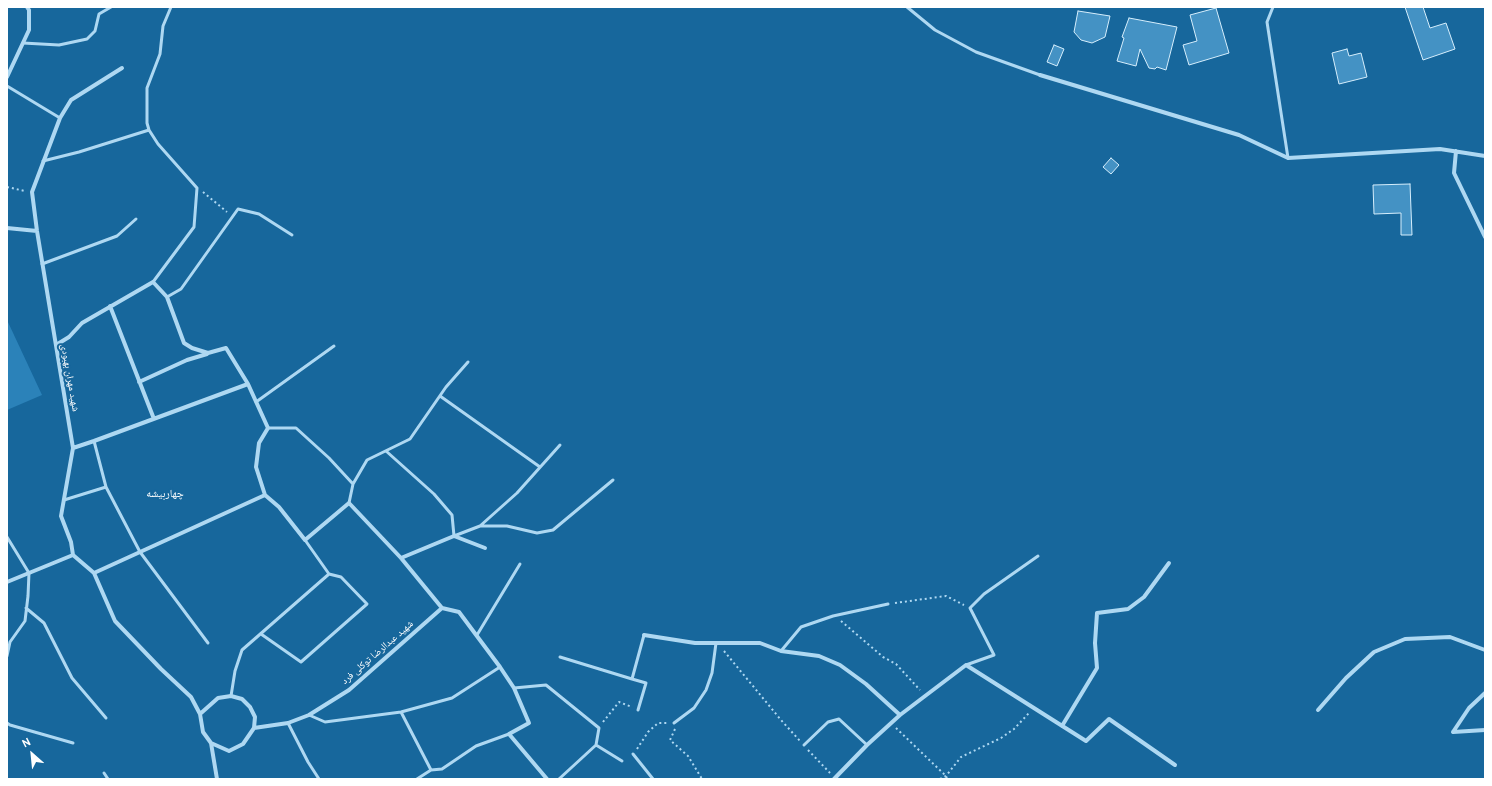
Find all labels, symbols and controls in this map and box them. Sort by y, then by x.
street label: شهید مهران بهبودی [57,343,81,413]
district label: چهاربیشه [146,488,184,502]
street label: شهید عبدالرضا توکلی فرد [340,618,416,688]
north arrow [12,734,52,774]
text: N [20,735,33,751]

